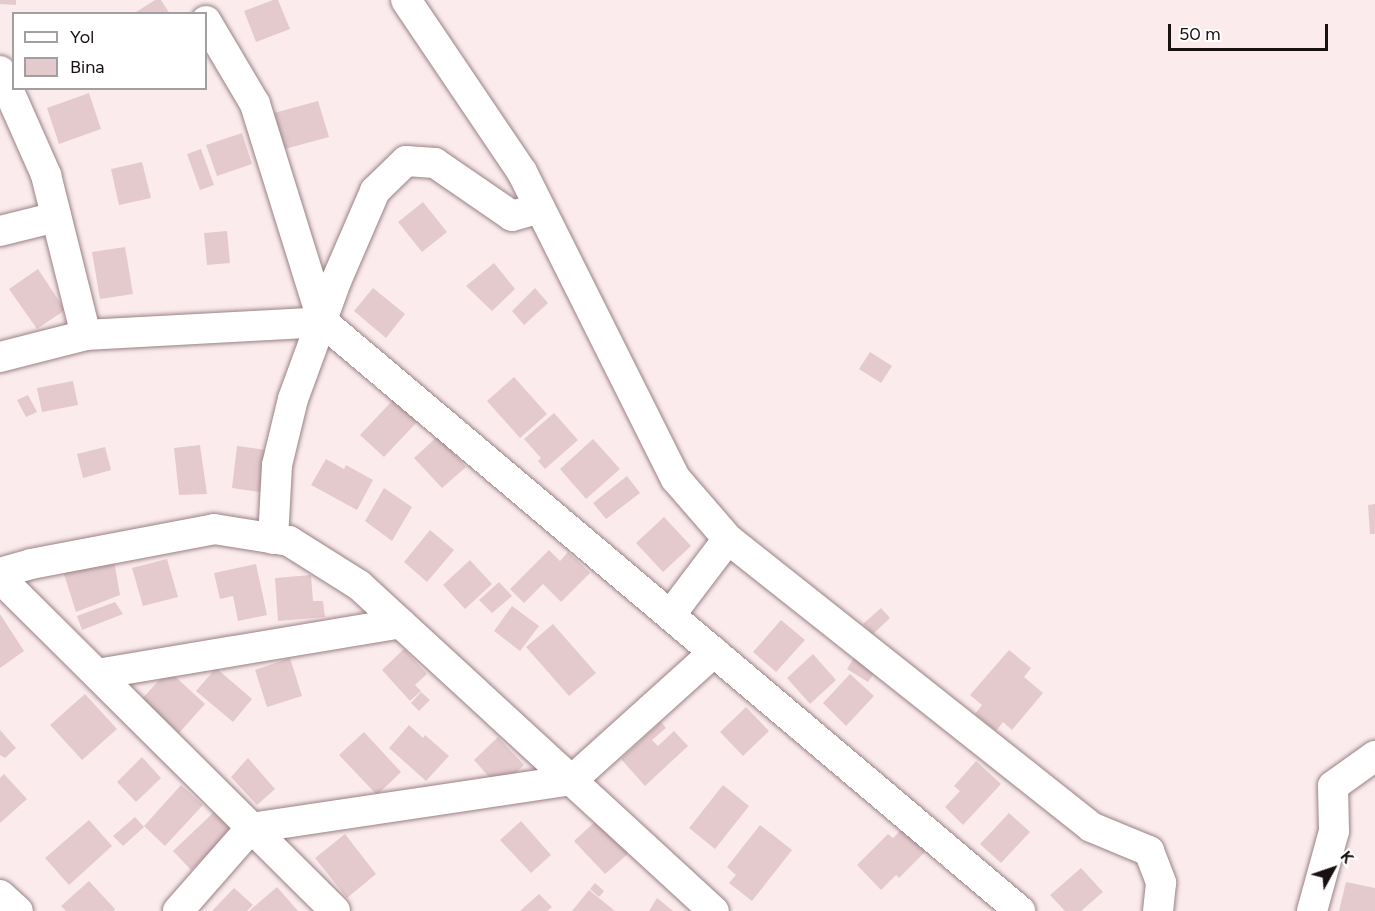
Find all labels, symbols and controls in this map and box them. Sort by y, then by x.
legend [12,12,207,90]
scale bar [1171,12,1332,50]
text: 50 m [1179,23,1221,45]
text: Yol [70,26,94,48]
text: Bina [70,56,104,78]
north arrow [1303,839,1363,899]
text: K [1336,847,1358,867]

